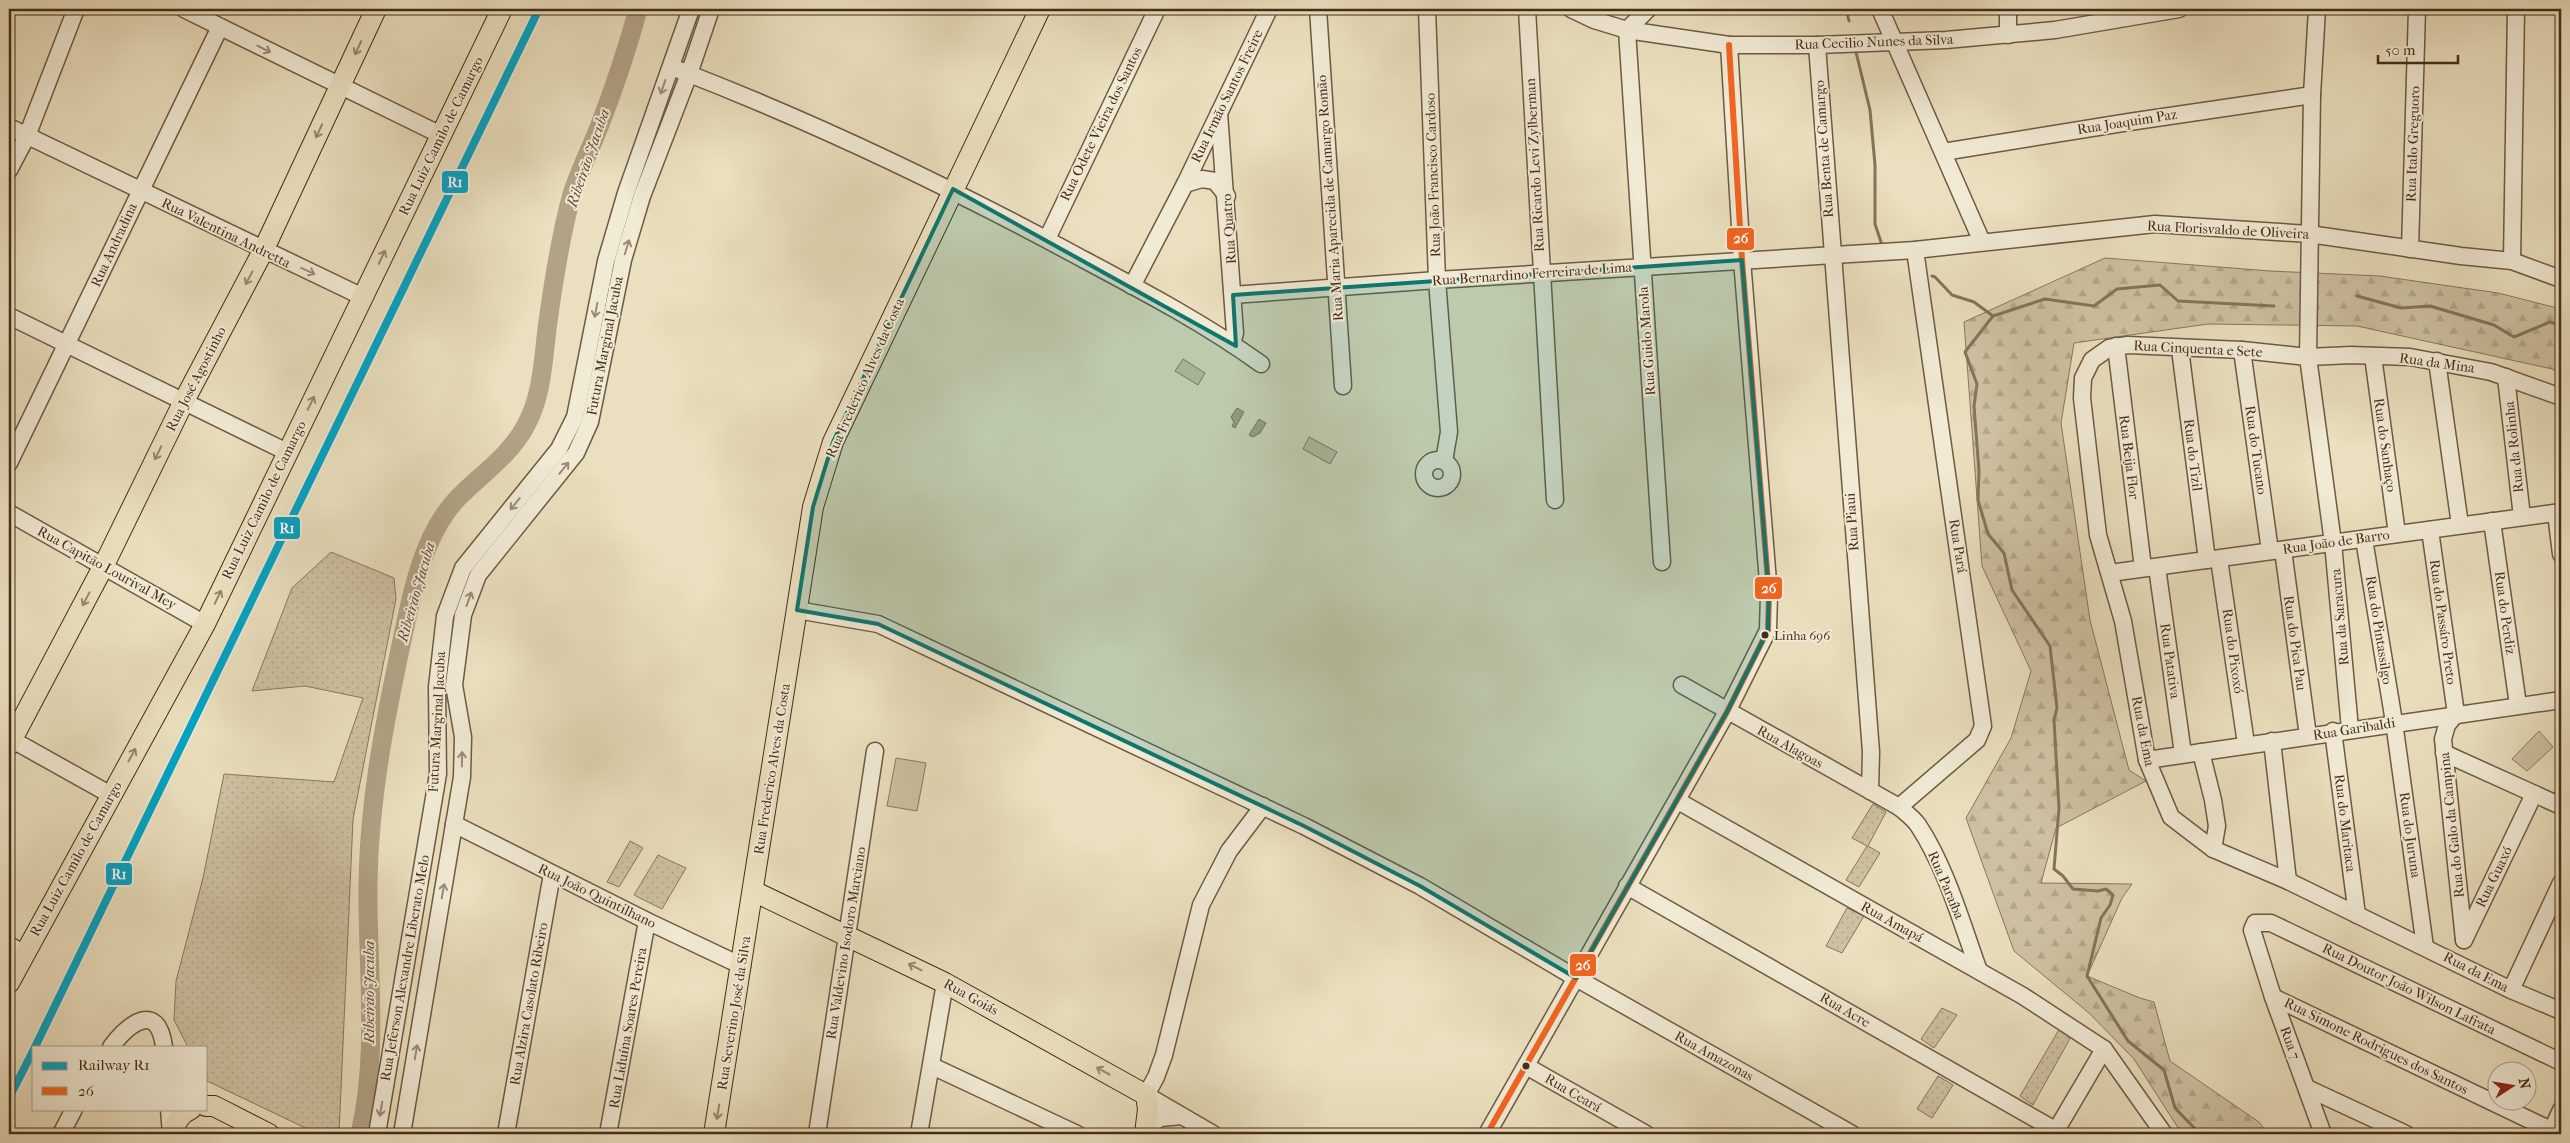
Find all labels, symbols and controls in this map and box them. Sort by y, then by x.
street label: Rua Irmão Santos Freire [1187,27,1267,165]
street label: Rua Cecilio Nunes da Silva [1794,31,1954,53]
scale bar [2378,32,2458,64]
one-way arrow [353,40,362,55]
text: 50 m [2385,41,2416,59]
one-way arrow [256,44,271,54]
street label: Rua Odete Vieira dos Santos [1056,44,1146,204]
street label: Rua Luiz Camilo de Camargo [395,54,487,218]
street label: Rua Maria Aparecida de Camargo Romão [1313,74,1347,322]
street label: Rua Ricardo Levi Zylberman [1522,78,1548,252]
one-way arrow [658,79,667,95]
street label: Rua Benta de Camargo [1811,80,1837,218]
street label: Rua Italo Greguoro [2402,86,2424,202]
street label: Rua João Francisco Cardoso [1422,93,1444,257]
water label: Ribeirão Jacuba [562,106,613,210]
street label: Rua Joaquim Paz [2076,106,2178,138]
one-way arrow [314,123,323,138]
line badge: R1 [441,170,469,194]
text: R1 [447,174,463,191]
street label: Rua Quatro [1218,193,1240,265]
street label: Rua Valentina Andretta [159,194,294,272]
street label: Rua Andradina [87,200,141,290]
street label: Rua Florisvaldo de Oliveira [2146,217,2310,243]
line badge: 26 [1726,227,1755,251]
text: 26 [1734,230,1749,247]
one-way arrow [622,240,632,256]
one-way arrow [378,250,388,265]
street label: Rua Bernardino Ferreira de Lima [1431,258,1633,289]
one-way arrow [300,267,315,277]
one-way arrow [244,270,253,285]
street label: Futura Marginal Jacuba [583,274,627,417]
street label: Rua Guido Marola [1635,285,1659,396]
street label: Rua Frederico Alves da Costa [822,295,908,461]
one-way arrow [591,301,600,317]
street label: Rua José Agostinho [162,324,230,434]
street label: Rua Cinquenta e Sete [2133,337,2263,361]
street label: Rua da Mina [2398,349,2476,377]
one-way arrow [307,396,316,411]
street label: Rua do Sanhaço [2370,397,2400,493]
street label: Rua da Rolinha [2501,400,2527,494]
street label: Rua do Tucano [2241,404,2271,496]
street label: Rua Beija Flor [2115,414,2143,500]
street label: Rua Luiz Camilo de Camargo [218,418,310,582]
street label: Rua do Tizil [2180,418,2206,492]
one-way arrow [153,445,163,460]
one-way arrow [558,462,569,475]
street label: Rua Piaui [1841,492,1863,552]
one-way arrow [510,497,521,510]
line badge: R1 [273,516,301,540]
street label: Rua Pará [1945,518,1971,575]
text: R1 [279,520,295,537]
street label: Rua Capitão Lourival Mey [34,523,180,614]
street label: Rua João de Barro [2281,526,2391,558]
water label: Ribeirão Jacuba [393,540,439,645]
street label: Rua do Passáro Preto [2426,558,2460,686]
street label: Rua da Saracura [2327,567,2353,666]
street label: Rua do Perdiz [2491,570,2519,656]
street label: Rua do Pintassilgo [2362,574,2396,686]
line badge: 26 [1754,576,1783,600]
text: 26 [1762,580,1777,597]
one-way arrow [213,590,223,605]
one-way arrow [81,591,90,606]
one-way arrow [465,592,474,607]
street label: Rua do Pica Pau [2280,594,2310,692]
street label: Rua do Pixoxó [2219,607,2247,695]
street label: Rua Patativa [2156,622,2184,700]
place label: Linha 696 [1774,628,1831,643]
marker: Linha 696 [1760,630,1770,640]
street label: Futura Marginal Jacuba [425,650,449,793]
street label: Rua Frederico Alves da Costa [750,682,794,856]
street label: Rua da Ema [2128,694,2158,768]
street label: Rua Garibaldi [2312,714,2396,744]
street label: Rua Alagoas [1754,722,1826,772]
one-way arrow [128,749,138,763]
one-way arrow [458,751,467,767]
street label: Rua do Galo da Campina [2436,751,2468,899]
street label: Rua do Maritaca [2331,773,2359,873]
street label: Rua Luiz Camilo de Camargo [26,779,126,939]
street label: Rua do Juruna [2396,791,2425,880]
street label: Rua Guaxó [2472,844,2516,910]
street label: Rua Valdevino Isodoro Marciano [822,845,870,1041]
street label: Rua Paraíba [1924,848,1968,922]
street label: Rua Jeferson Alexandre Liberato Melo [377,854,433,1082]
street label: Rua João Quintilhano [535,860,659,932]
line badge: R1 [105,862,133,886]
text: R1 [111,866,127,883]
one-way arrow [438,884,448,900]
street label: Rua Amapá [1858,898,1927,946]
street label: Rua Alzira Casolato Ribeiro [506,921,552,1087]
street label: Rua Severino José da Silva [713,934,755,1091]
water label: Ribeirão Jacuba [360,940,378,1044]
street label: Rua Doutor João Wilson Lafrata [2319,940,2499,1039]
street label: Rua Liduína Soares Pereira [605,946,651,1110]
street label: Rua da Ema [2440,948,2512,996]
line badge: 26 [1569,953,1597,977]
text: 26 [1576,957,1591,974]
one-way arrow [908,962,923,971]
street label: Rua Goiás [941,975,1001,1019]
street label: Rua Acre [1817,989,1873,1031]
street label: Rua Simone Rodrigues dos Santos [2281,994,2471,1098]
street label: Rua 7 [2276,1024,2304,1062]
street label: Rua Amazonas [1672,1027,1756,1085]
one-way arrow [411,1044,421,1060]
legend [32,1046,208,1110]
text: Railway R1 [78,1056,150,1074]
north arrow [2488,1060,2538,1110]
unlabelled marker [1521,1061,1531,1071]
one-way arrow [1097,1066,1111,1076]
street label: Rua Ceará [1542,1070,1605,1116]
text: N [2515,1076,2534,1091]
text: 26 [78,1082,95,1100]
one-way arrow [375,1101,385,1117]
one-way arrow [712,1104,722,1120]

